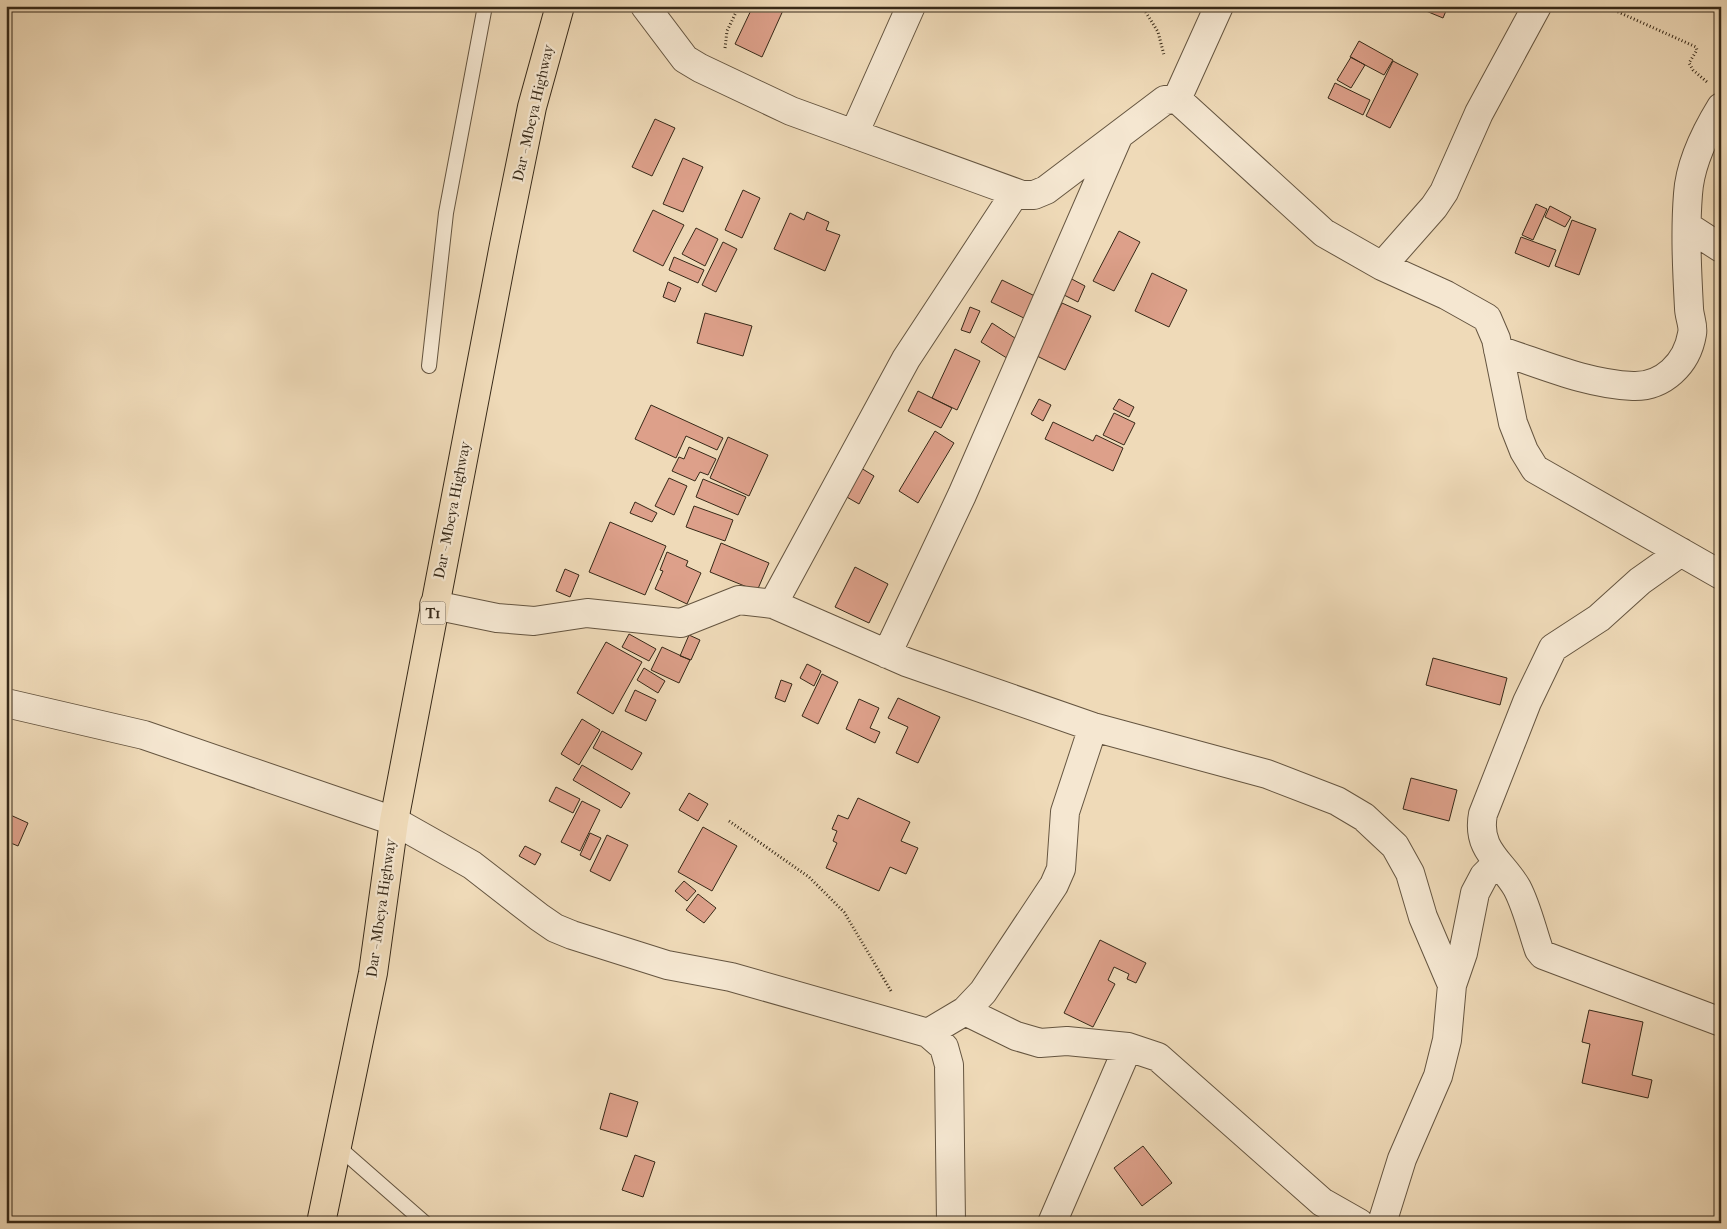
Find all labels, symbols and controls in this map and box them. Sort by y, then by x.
street label: Dar - Mbeya Highway [508,42,558,183]
street label: Dar - Mbeya Highway [430,439,474,580]
road number: T1 [420,602,446,624]
street label: Dar - Mbeya Highway [362,836,400,979]

